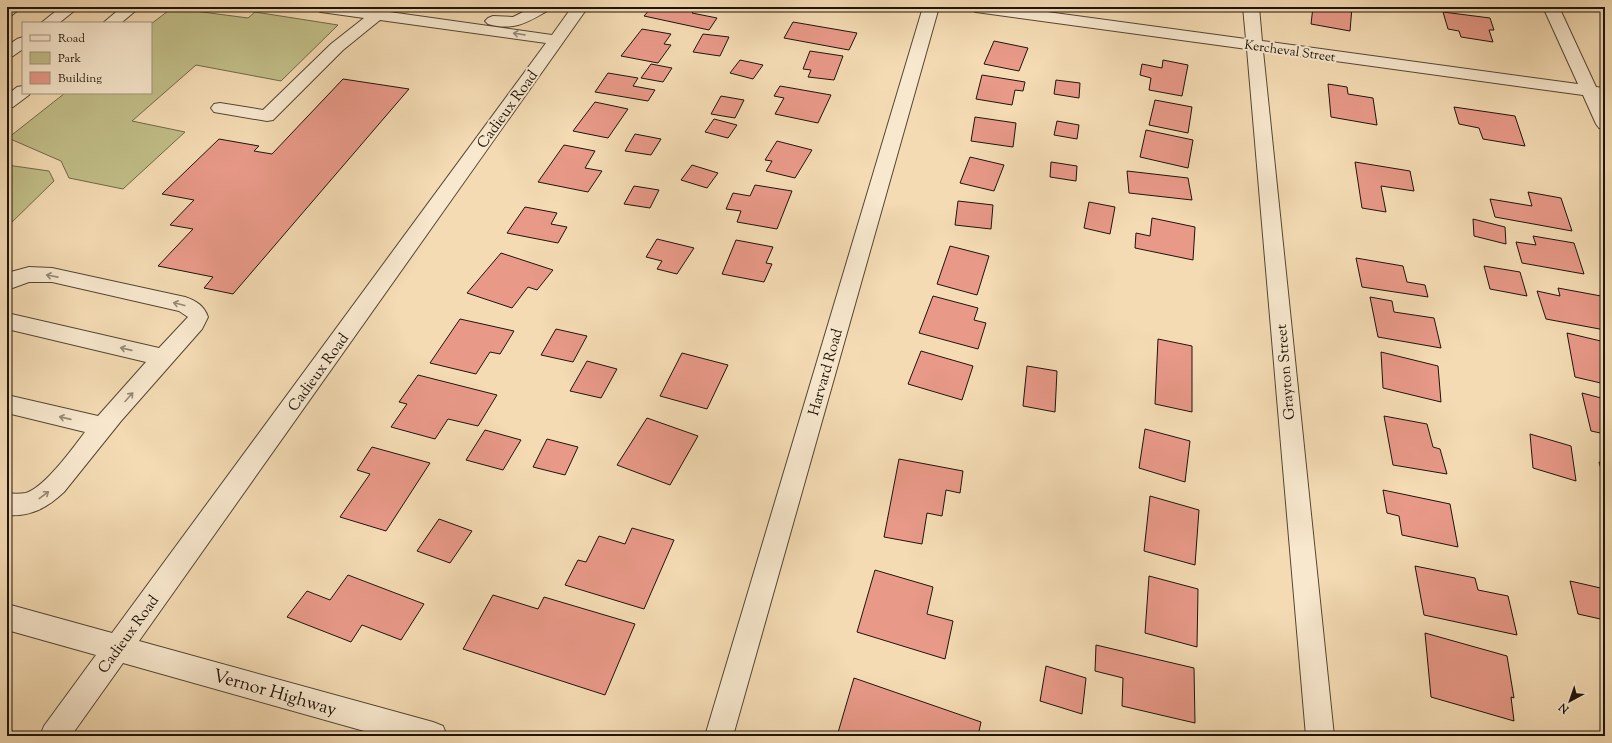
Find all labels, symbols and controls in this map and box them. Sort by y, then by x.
legend [22,22,152,94]
text: Road [58,30,85,48]
one-way arrow [513,30,526,38]
street label: Kercheval Street [1243,37,1337,67]
text: Park [58,50,81,68]
street label: Cadieux Road [473,66,544,153]
text: Building [58,70,102,88]
one-way arrow [46,271,59,279]
one-way arrow [173,299,186,307]
street label: Grayton Street [1272,323,1301,421]
street label: Harvard Road [804,326,849,418]
street label: Cadieux Road [284,329,355,416]
one-way arrow [120,345,133,352]
one-way arrow [125,392,134,403]
one-way arrow [59,413,72,421]
one-way arrow [38,491,49,499]
street label: Cadieux Road [94,591,165,678]
street label: Vernor Highway [209,664,339,724]
north arrow [1550,681,1590,721]
text: N [1556,699,1573,717]

